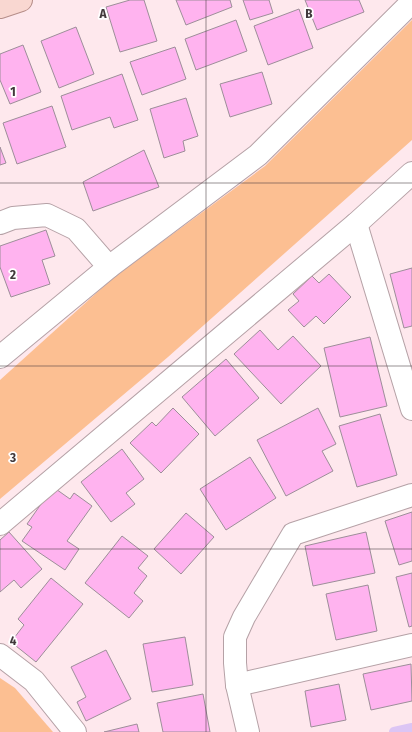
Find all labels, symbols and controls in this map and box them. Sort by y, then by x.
text: A [98,6,107,21]
text: B [305,6,313,21]
text: 1 [10,84,16,99]
text: 2 [9,267,16,282]
text: 3 [9,450,16,465]
text: 4 [10,633,17,648]

